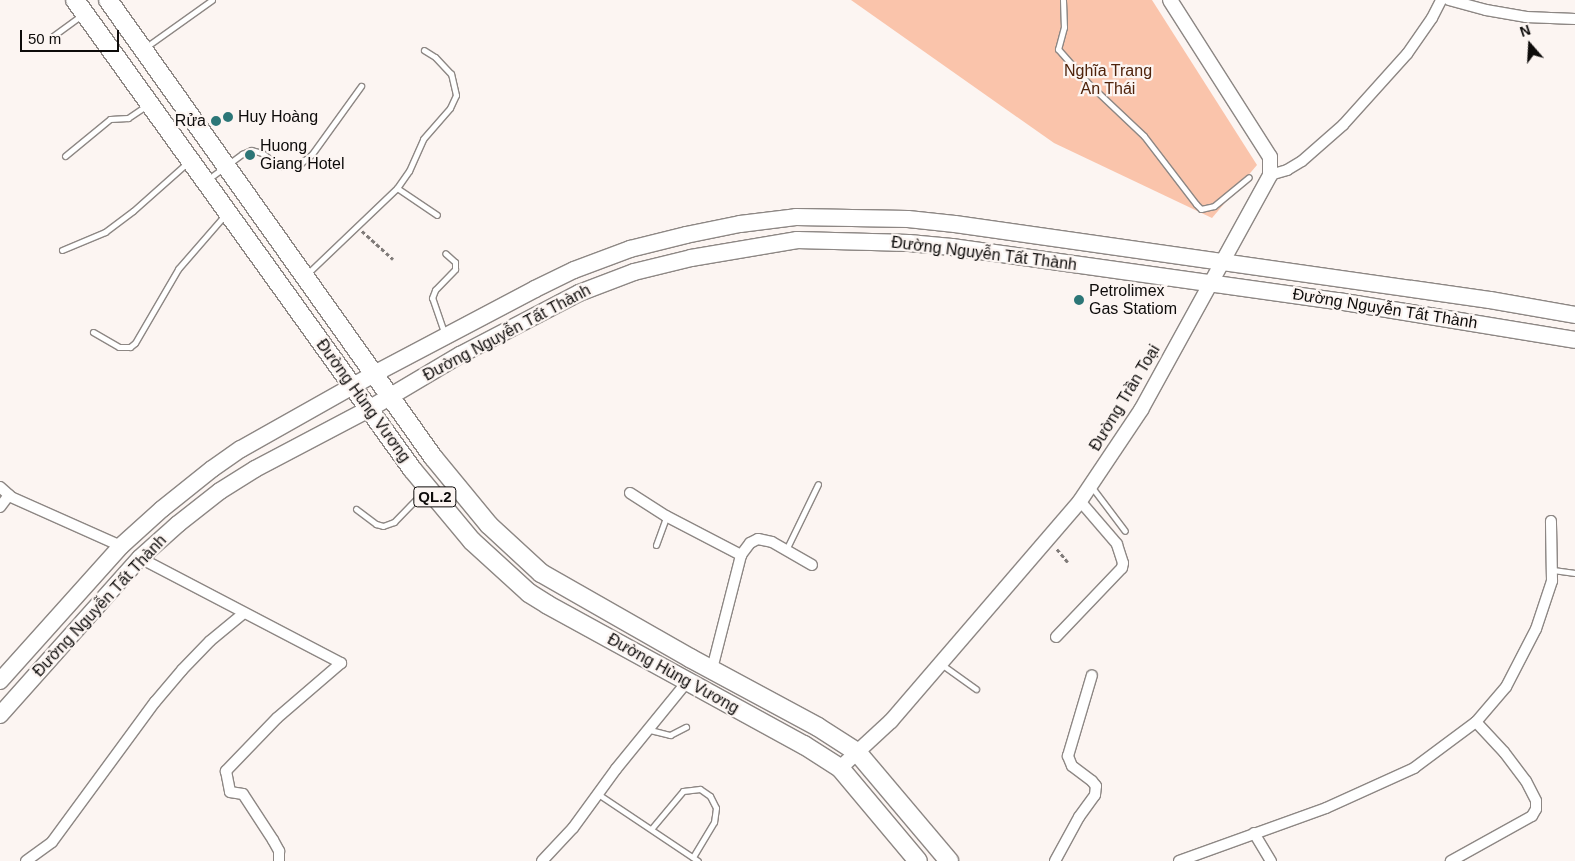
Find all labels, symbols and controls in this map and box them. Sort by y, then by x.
scale bar [22,20,121,52]
north arrow [1505,20,1555,70]
text: N [1518,22,1533,40]
text: 50 m [28,30,61,47]
park label: Nghĩa Trang An Thái [1064,61,1152,99]
place label: Huy Hoàng [238,107,318,127]
place label: Rửa [175,111,206,131]
marker: Huy Hoàng [222,111,234,123]
marker: Rửa [210,115,222,127]
place label: Huong Giang Hotel [260,136,344,174]
marker: Huong Giang Hotel [244,149,256,161]
street label: Đường Nguyễn Tất Thành [890,233,1078,275]
street label: Đường Nguyễn Tất Thành [420,281,594,385]
place label: Petrolimex Gas Statiom [1089,281,1177,319]
street label: Đường Nguyễn Tất Thành [1291,285,1479,333]
marker: Petrolimex Gas Statiom [1073,294,1085,306]
street label: Đường Hùng Vương [312,336,414,466]
street label: Đường Trần Toại [1086,341,1164,455]
road number: QL.2 [412,484,458,510]
street label: Đường Nguyễn Tất Thành [29,531,171,681]
street label: Đường Hùng Vương [604,630,742,718]

